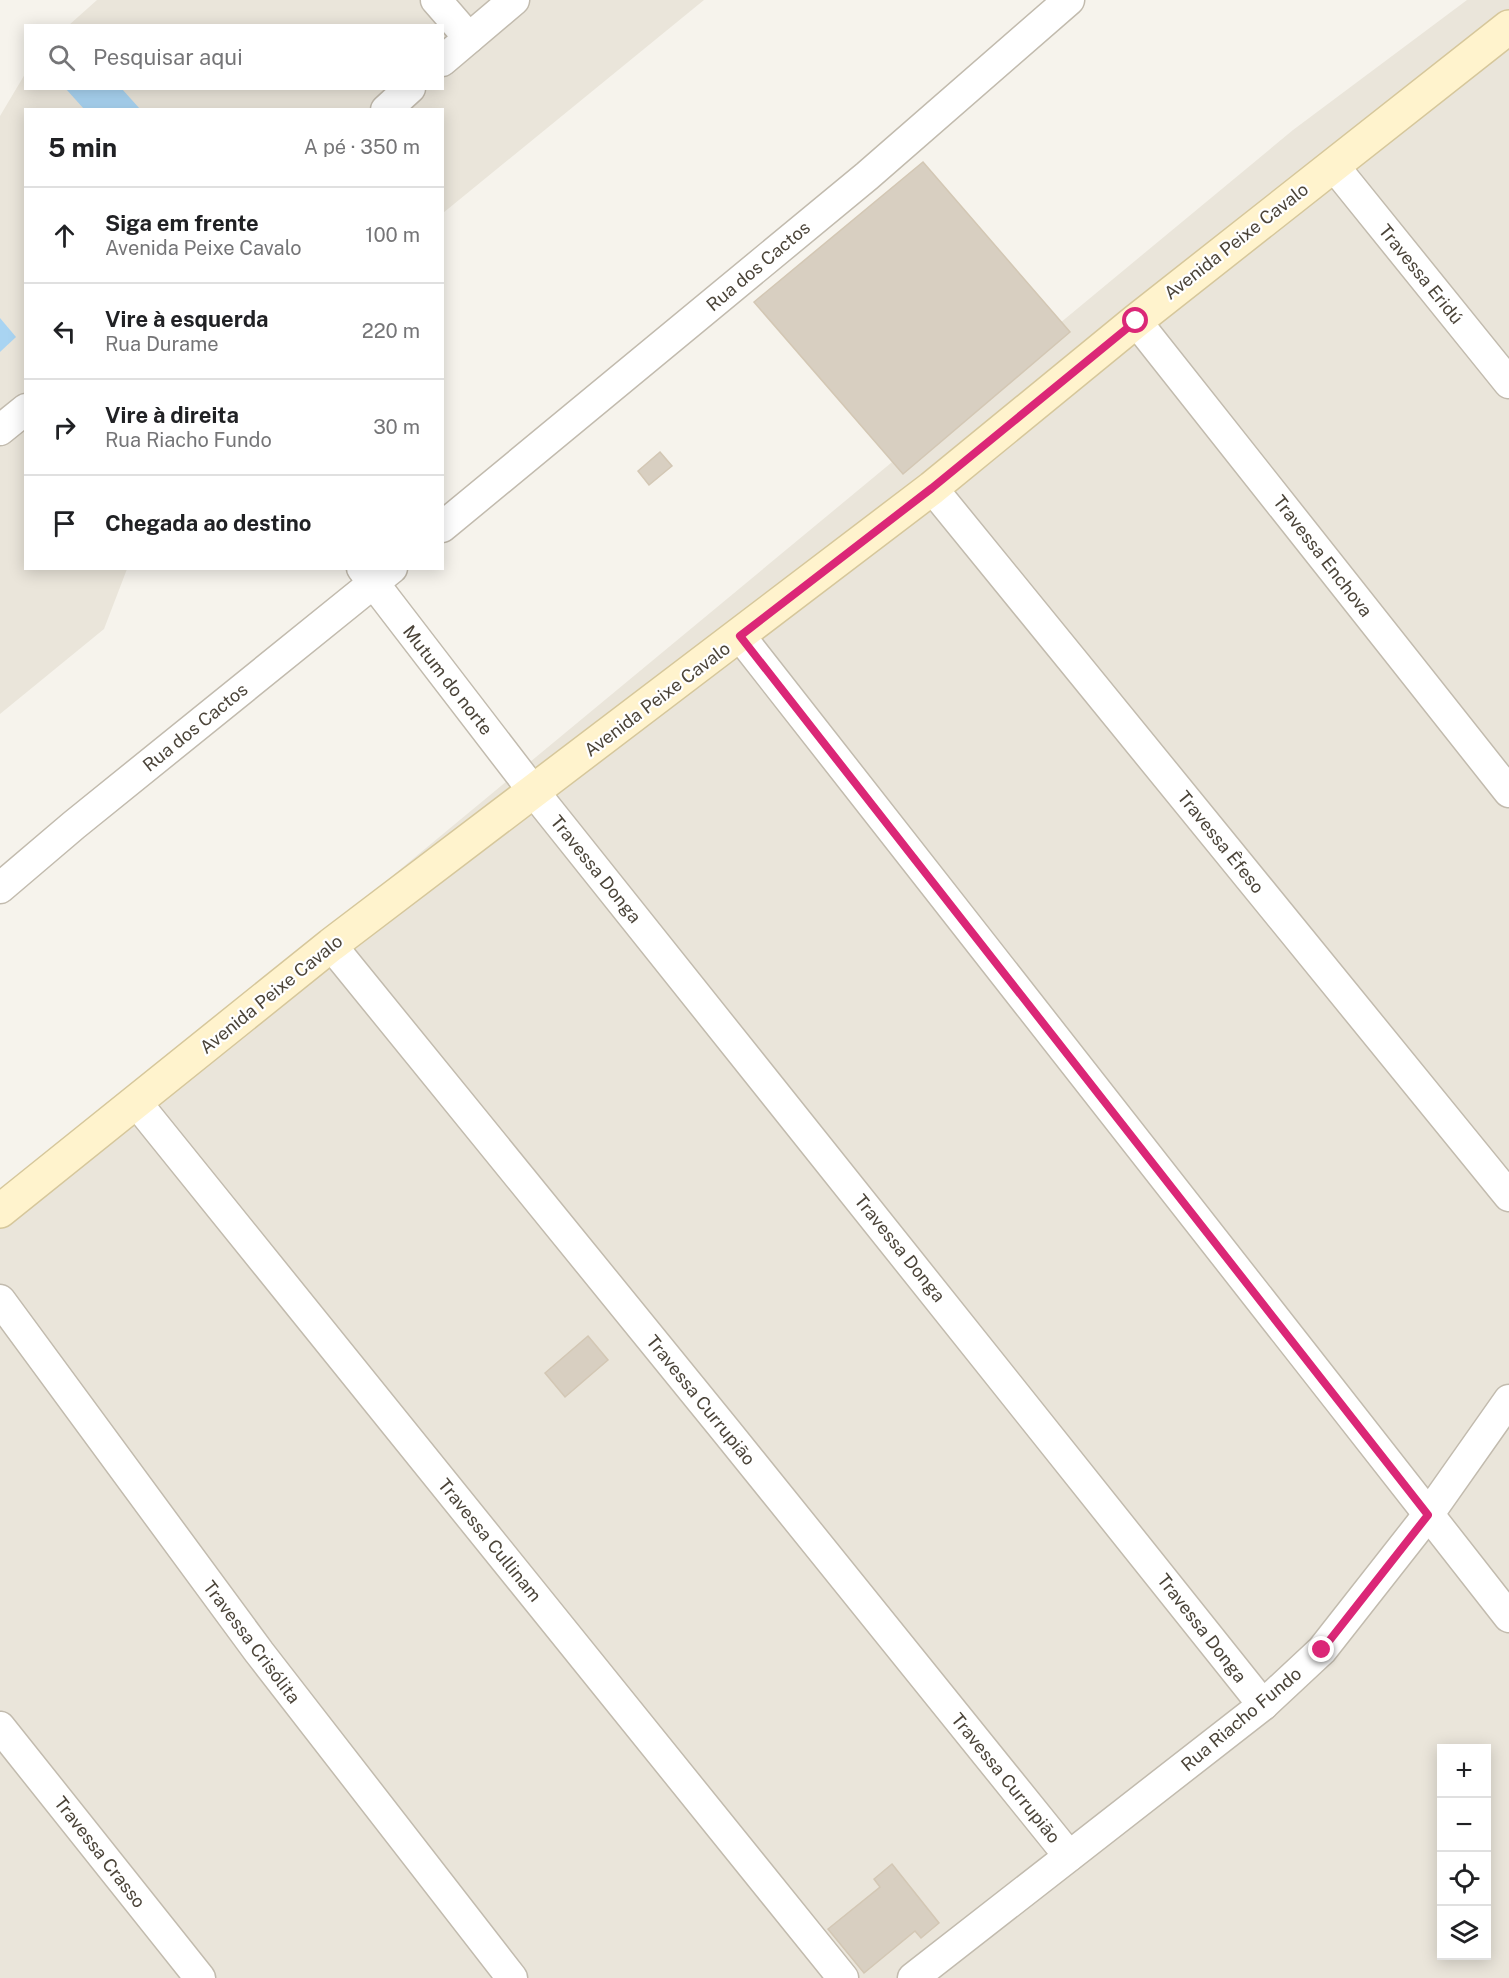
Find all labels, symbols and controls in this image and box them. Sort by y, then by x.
search box [24,24,444,90]
icon: search [45,41,78,74]
text: Pesquisar aqui [93,44,243,70]
text: 5 min [48,132,117,163]
text: A pé · 350 m [304,135,420,159]
street label: Avenida Peixe Cavalo [1160,178,1312,304]
text: Siga em frente [105,210,259,236]
street label: Rua dos Cactos [702,217,814,315]
icon: ahead [48,219,81,252]
street label: Travessa Eridú [1375,220,1467,328]
text: 100 m [365,223,420,247]
text: Avenida Peixe Cavalo [105,236,302,260]
text: Vire à esquerda [105,306,269,332]
route start [1122,307,1148,333]
icon: left [48,315,81,348]
text: 220 m [362,319,420,343]
text: Rua Durame [105,332,219,356]
text: Vire à direita [105,402,239,428]
icon: right [48,411,81,444]
text: 30 m [373,415,420,439]
text: Rua Riacho Fundo [105,428,272,452]
street label: Travessa Enchova [1269,491,1377,621]
icon: arrive [48,507,81,540]
text: Chegada ao destino [105,510,311,536]
street label: Mutum do norte [399,621,497,739]
street label: Avenida Peixe Cavalo [580,637,734,761]
street label: Rua dos Cactos [138,678,252,776]
street label: Travessa Êfeso [1173,787,1269,897]
street label: Travessa Donga [546,811,646,927]
street label: Avenida Peixe Cavalo [196,930,346,1058]
street label: Travessa Donga [850,1190,950,1306]
street label: Travessa Currupião [642,1331,760,1469]
street label: Travessa Cullinam [434,1474,546,1606]
street label: Travessa Donga [1153,1570,1251,1686]
street label: Travessa Crisólita [199,1577,305,1707]
route end [1308,1636,1334,1662]
street label: Rua Riacho Fundo [1177,1663,1305,1775]
street label: Travessa Currupião [947,1709,1065,1847]
map controls [1437,1744,1491,1960]
button: + [1437,1744,1491,1798]
street label: Travessa Crasso [50,1792,150,1912]
button: − [1437,1798,1491,1852]
button: locate [1437,1852,1491,1906]
button: layers [1437,1906,1491,1960]

